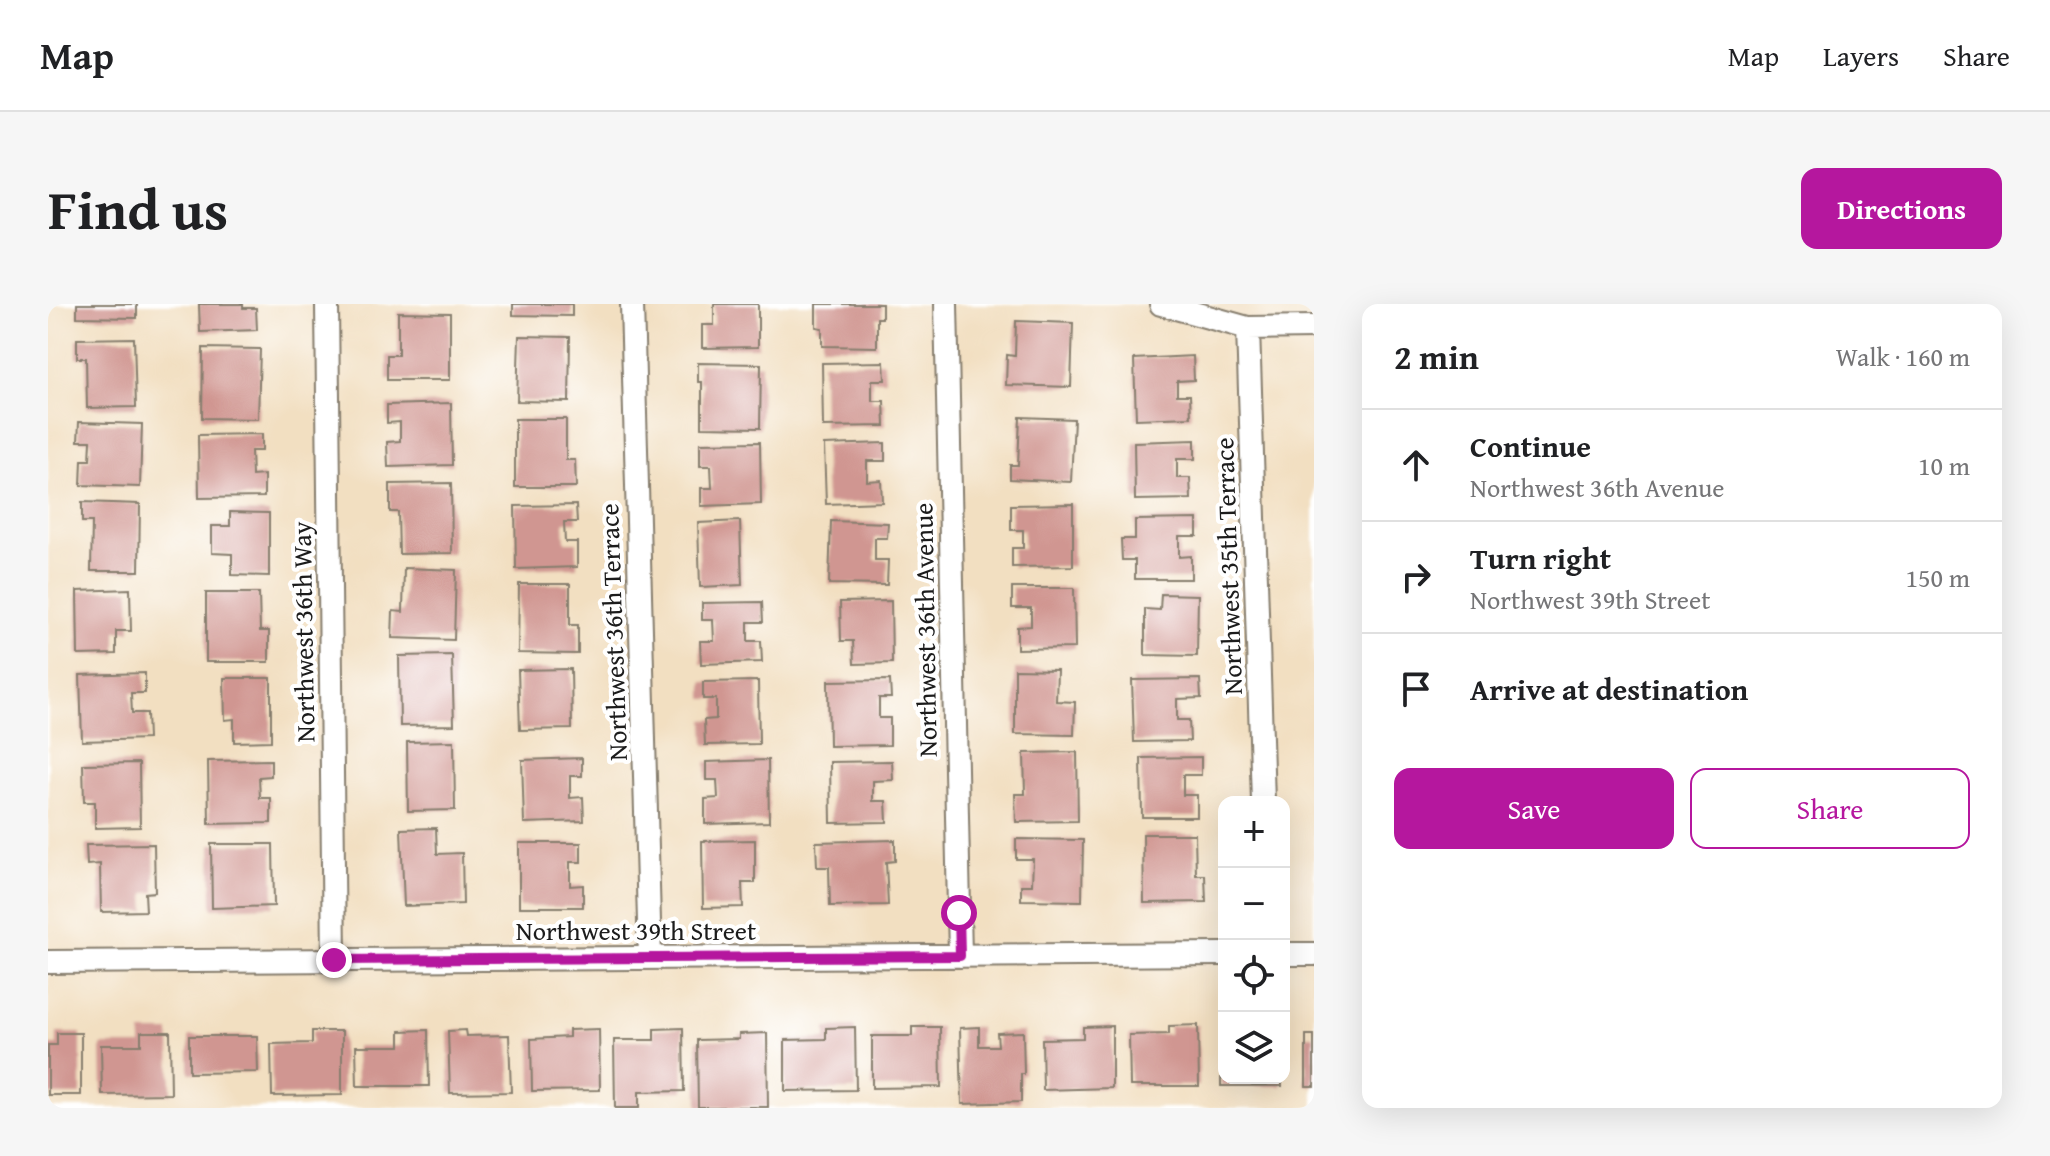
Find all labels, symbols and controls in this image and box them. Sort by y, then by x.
text: Map [40,27,114,83]
text: Map [1728,35,1779,76]
text: Layers [1823,35,1899,76]
text: Share [1943,35,2010,76]
text: Find us [48,167,228,250]
button: Directions [1801,168,2002,249]
text: 2 min [1394,332,1479,381]
text: Walk · 160 m [1836,337,1970,376]
text: Continue [1470,424,1591,468]
street label: Northwest 35th Terrace [1204,437,1252,695]
icon: ahead [1394,443,1438,487]
text: 10 m [1918,446,1970,485]
text: Northwest 36th Avenue [1470,468,1725,507]
street label: Northwest 36th Avenue [903,502,947,758]
street label: Northwest 36th Terrace [589,503,637,761]
street label: Northwest 36th Way [282,521,324,743]
text: Turn right [1470,536,1611,580]
icon: right [1394,555,1438,599]
text: 150 m [1905,558,1970,597]
text: Northwest 39th Street [1470,580,1710,619]
icon: arrive [1394,667,1438,711]
text: Arrive at destination [1470,667,1748,711]
button: Save [1394,768,1674,849]
button: Share [1690,768,1970,849]
map controls [1218,796,1290,1084]
button: + [1218,796,1290,868]
button: − [1218,868,1290,940]
route start [941,895,977,931]
street label: Northwest 39th Street [516,911,756,950]
button: locate [1218,940,1290,1012]
route end [316,942,352,978]
button: layers [1218,1012,1290,1084]

